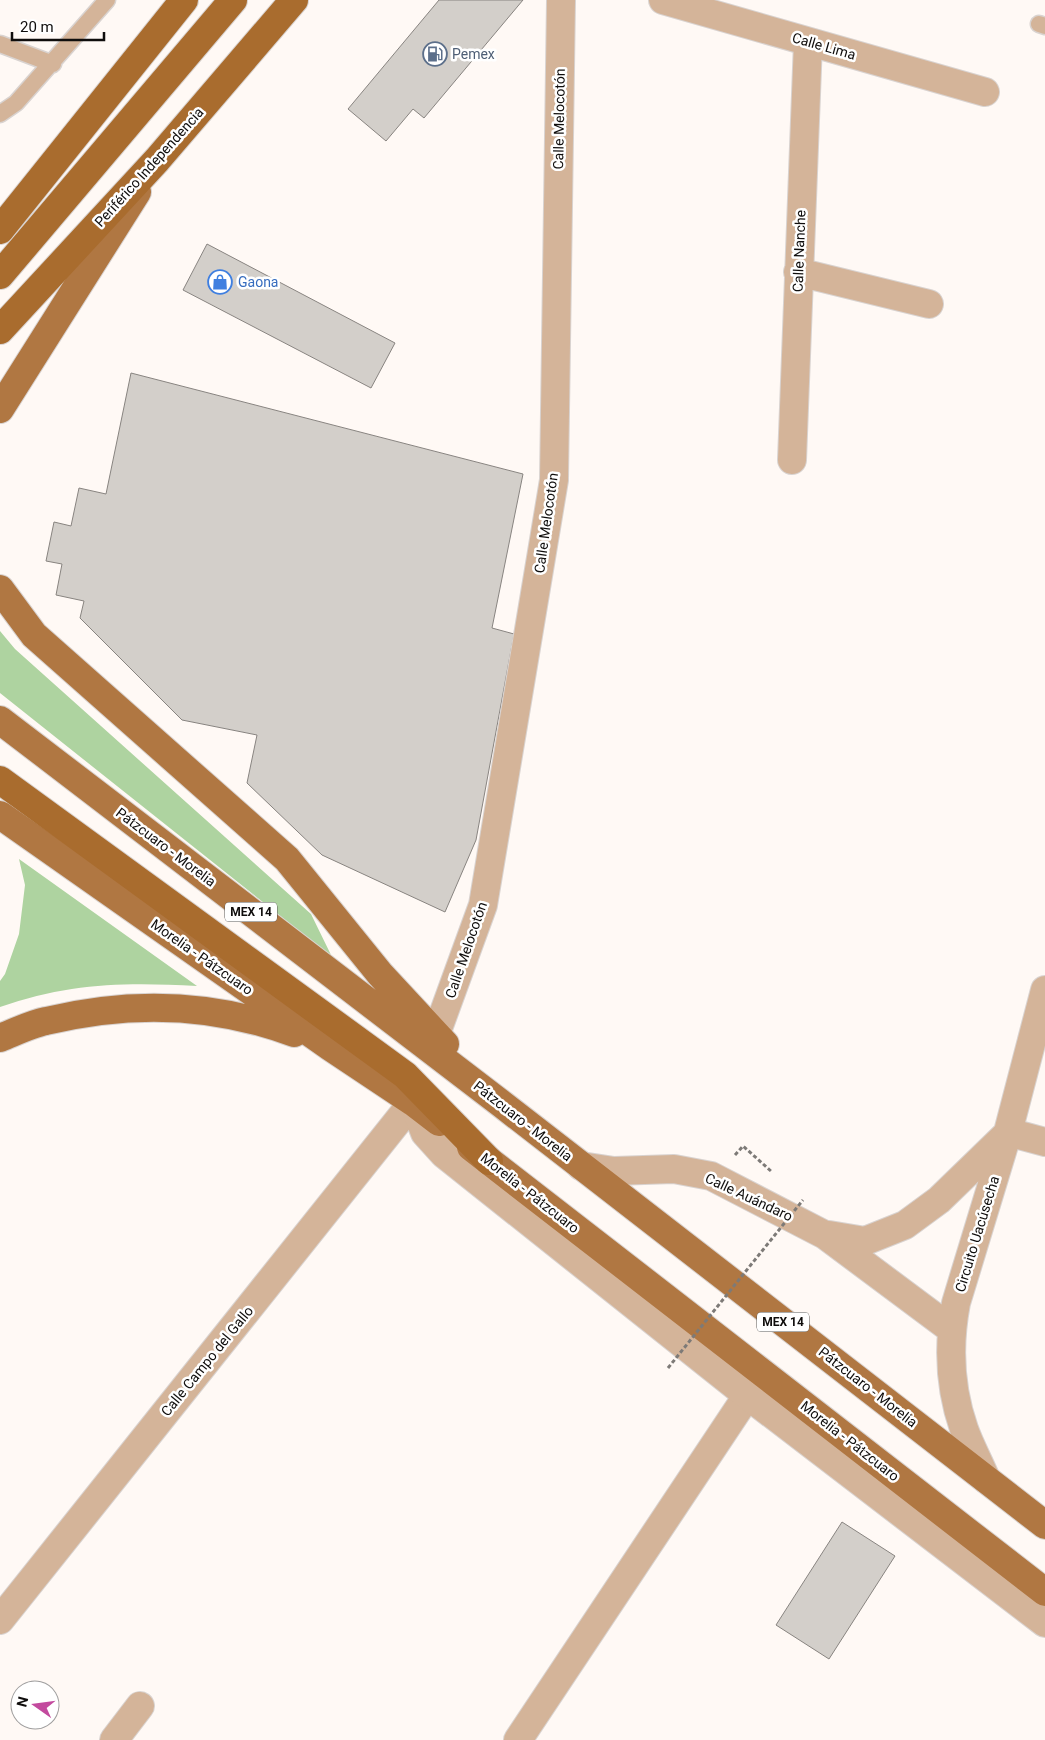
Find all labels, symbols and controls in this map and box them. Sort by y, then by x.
scale bar [12,10,105,42]
text: 20 m [20,18,54,36]
street label: Calle Lima [790,29,858,63]
fuel station icon: Pemex [422,41,448,67]
place label: Pemex [452,46,495,62]
street label: Calle Melocotón [550,68,568,170]
street label: Periférico Independencia [91,104,207,230]
street label: Calle Nanche [790,210,808,292]
shop icon: Gaona [207,269,233,295]
place label: Gaona [238,274,278,290]
street label: Calle Melocotón [531,472,561,574]
street label: Pátzcuaro - Morelia [113,804,219,890]
street label: Calle Melocotón [442,900,490,1000]
road number: MEX 14 [225,902,277,922]
street label: Morelia - Pátzcuaro [148,916,256,998]
street label: Pátzcuaro - Morelia [471,1078,575,1164]
street label: Morelia - Pátzcuaro [478,1150,582,1236]
street label: Calle Auándaro [703,1170,795,1224]
street label: Circuito Uacúsecha [952,1174,1002,1294]
street label: Calle Campo del Gallo [158,1303,256,1419]
road number: MEX 14 [757,1312,809,1331]
street label: Pátzcuaro - Morelia [816,1344,920,1430]
street label: Morelia - Pátzcuaro [798,1398,902,1484]
north arrow [10,1680,60,1730]
text: N [13,1695,31,1709]

